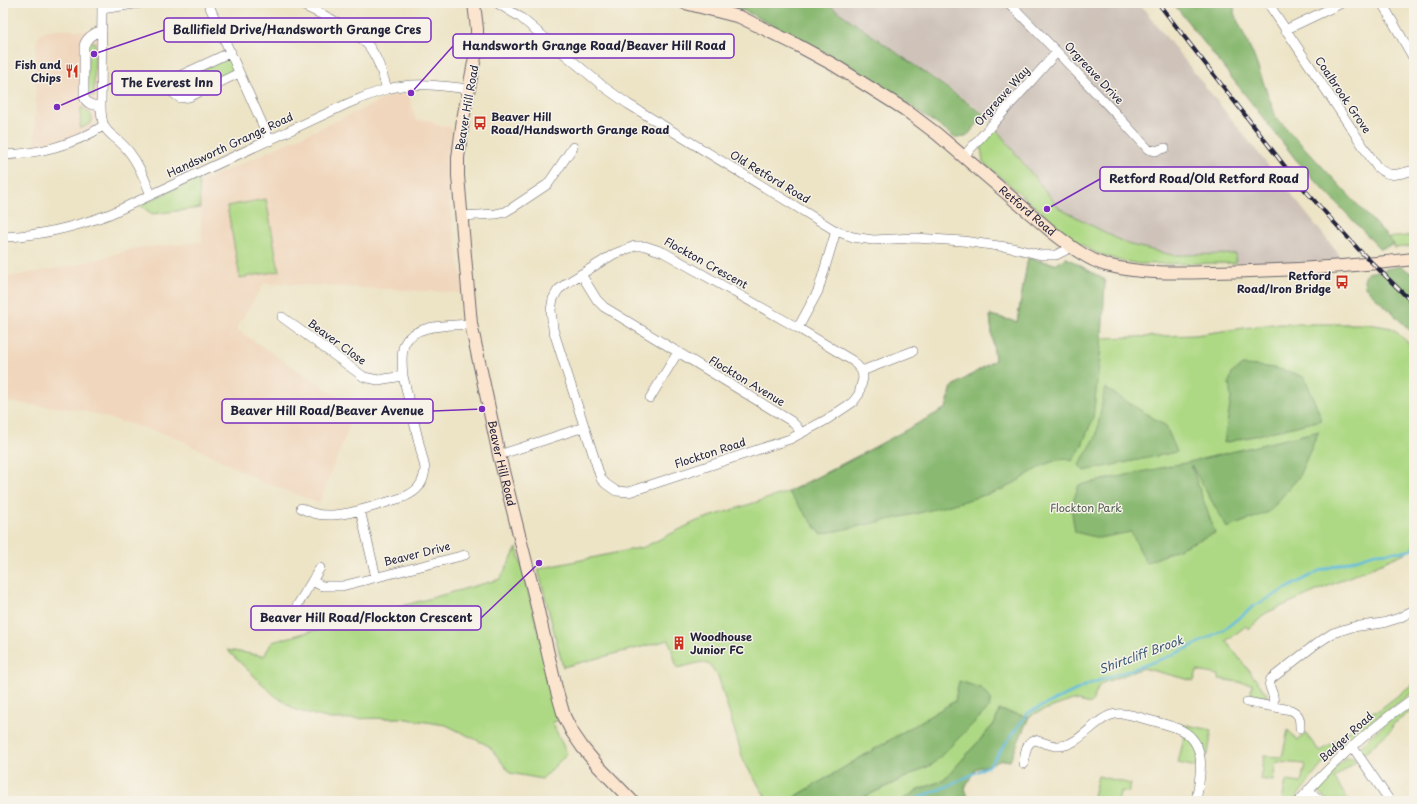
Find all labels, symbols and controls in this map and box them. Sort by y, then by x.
callout: Ballifield Drive/Handsworth Grange Cres [164,18,431,42]
text: Ballifield Drive/Handsworth Grange Cres [173,20,421,38]
callout: Handsworth Grange Road/Beaver Hill Road [453,34,734,58]
text: Handsworth Grange Road/Beaver Hill Road [462,36,726,54]
street label: Orgreave Drive [1061,38,1128,108]
street label: Coalbrook Grove [1311,53,1376,137]
place label: Fish and Chips [15,56,62,86]
street label: Orgreave Way [970,62,1033,129]
restaurant icon: Fish and Chips [64,63,80,79]
street label: Beaver Hill Road [451,63,482,153]
callout: The Everest Inn [112,71,221,95]
text: The Everest Inn [121,73,213,91]
street label: Handsworth Grange Road [164,108,296,181]
place label: Beaver Hill Road/Handsworth Grange Road [491,108,670,138]
bus stop icon: Beaver Hill Road/Handsworth Grange Road [472,115,488,131]
street label: Old Retford Road [727,146,814,207]
callout: Retford Road/Old Retford Road [1100,167,1308,191]
text: Retford Road/Old Retford Road [1109,169,1299,187]
street label: Retford Road [996,181,1060,240]
street label: Flockton Crescent [661,232,752,293]
place label: Retford Road/Iron Bridge [1237,267,1331,297]
bus stop icon: Retford Road/Iron Bridge [1334,274,1350,290]
street label: Beaver Close [305,315,370,369]
street label: Flockton Avenue [706,351,789,410]
callout: Beaver Hill Road/Beaver Avenue [222,399,433,423]
text: Beaver Hill Road/Beaver Avenue [230,401,424,419]
street label: Beaver Hill Road [484,419,521,508]
street label: Flockton Road [672,433,748,472]
park label: Flockton Park [1050,499,1122,516]
street label: Beaver Drive [382,537,452,570]
callout: Beaver Hill Road/Flockton Crescent [251,606,481,630]
text: Beaver Hill Road/Flockton Crescent [259,608,473,626]
place label: Woodhouse Junior FC [690,628,752,658]
water label: Shirtcliff Brook [1096,630,1187,678]
building icon: Woodhouse Junior FC [671,635,687,651]
street label: Badger Road [1315,707,1377,766]

